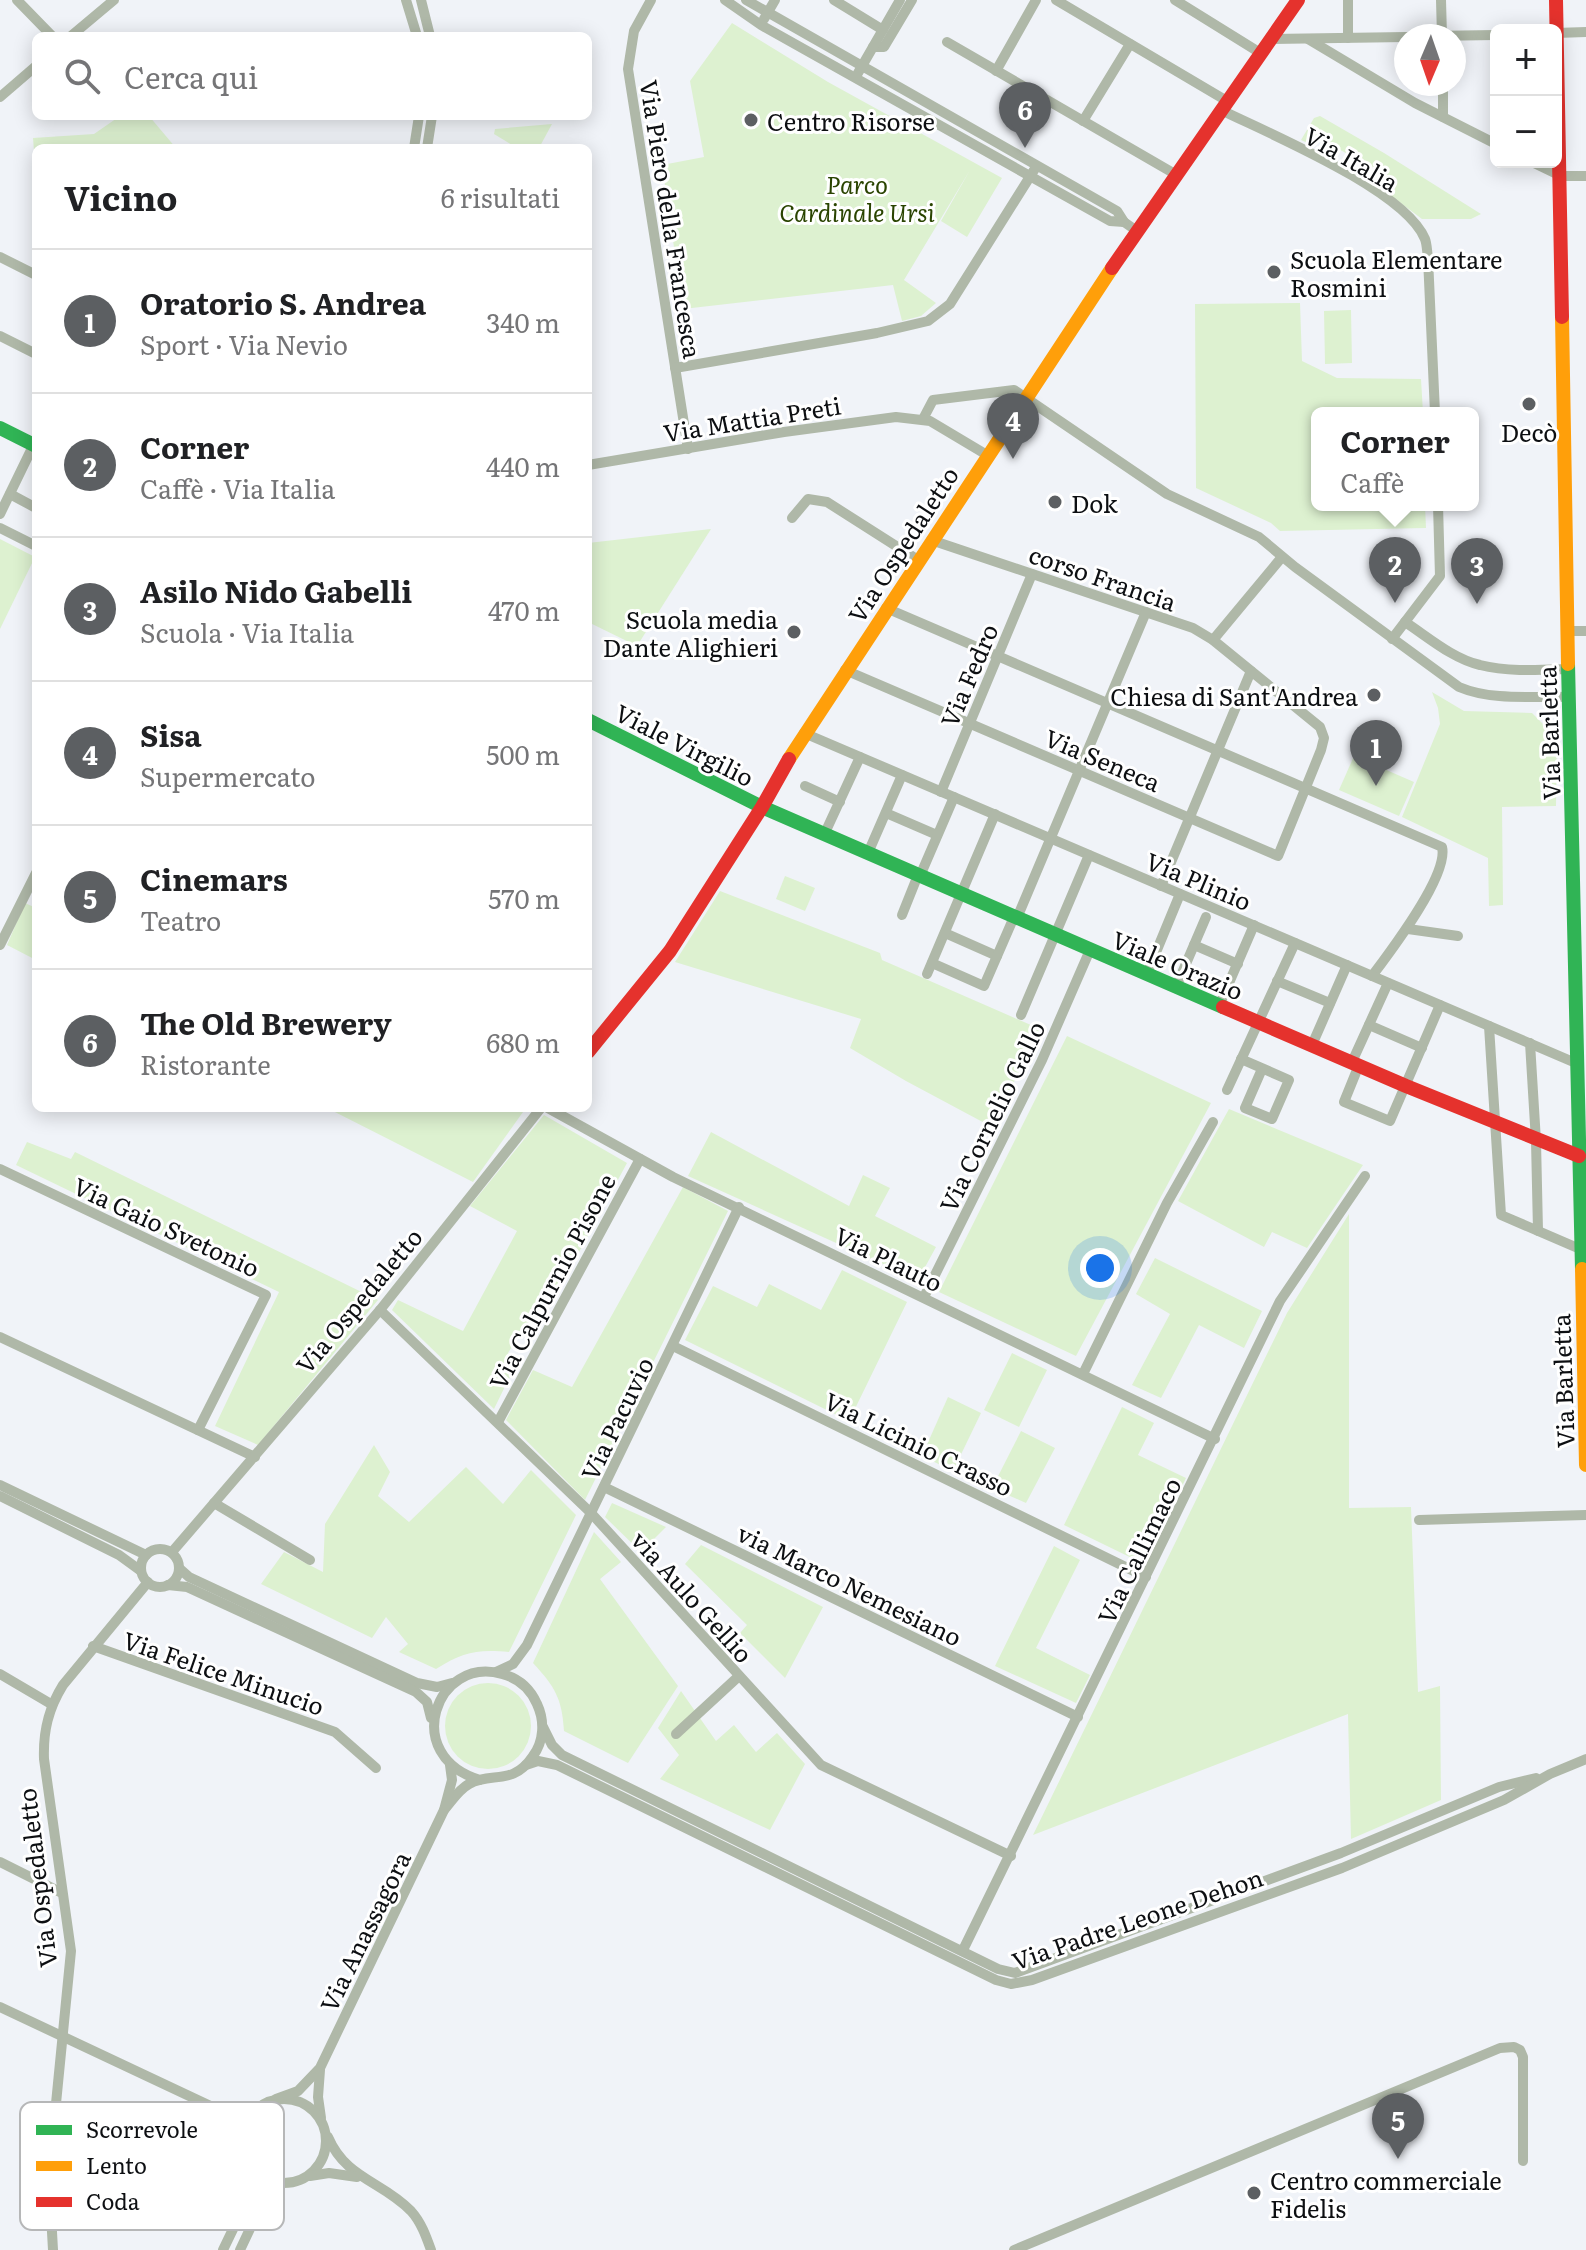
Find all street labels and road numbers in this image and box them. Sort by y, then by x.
street label: Via Piero della Francesca [633,77,711,361]
street label: Via Italia [1298,117,1406,199]
street label: Via Mattia Preti [661,387,843,449]
street label: Via Ospedaletto [838,459,966,629]
street label: corso Francia [1025,535,1181,619]
street label: Via Fedro [931,618,1005,732]
street label: Via Barletta [1528,665,1568,801]
street label: Viale Virgilio [610,694,760,794]
street label: Via Seneca [1040,719,1166,799]
street label: Via Plinio [1141,842,1257,918]
street label: Viale Orazio [1107,921,1249,1007]
street label: Via Cornelio Gallo [930,1015,1052,1217]
street label: Via Gaio Svetonio [68,1167,266,1285]
street label: Via Calpurnio Pisone [479,1167,623,1395]
street label: Via Plauto [829,1217,949,1299]
street label: Via Ospedaletto [287,1220,429,1380]
street label: Via Barletta [1542,1313,1582,1449]
street label: Via Pacuvio [571,1351,661,1485]
street label: Via Licinio Crasso [819,1382,1019,1504]
street label: Via Callimaco [1087,1471,1189,1629]
street label: via Marco Nemesiano [732,1514,968,1654]
street label: via Aulo Gellio [624,1522,762,1670]
street label: Via Felice Minucio [119,1621,329,1723]
street label: Via Ospedaletto [8,1786,64,1970]
street label: Via Anassagora [310,1845,418,2017]
street label: Via Padre Leone Dehon [1007,1858,1267,1977]

